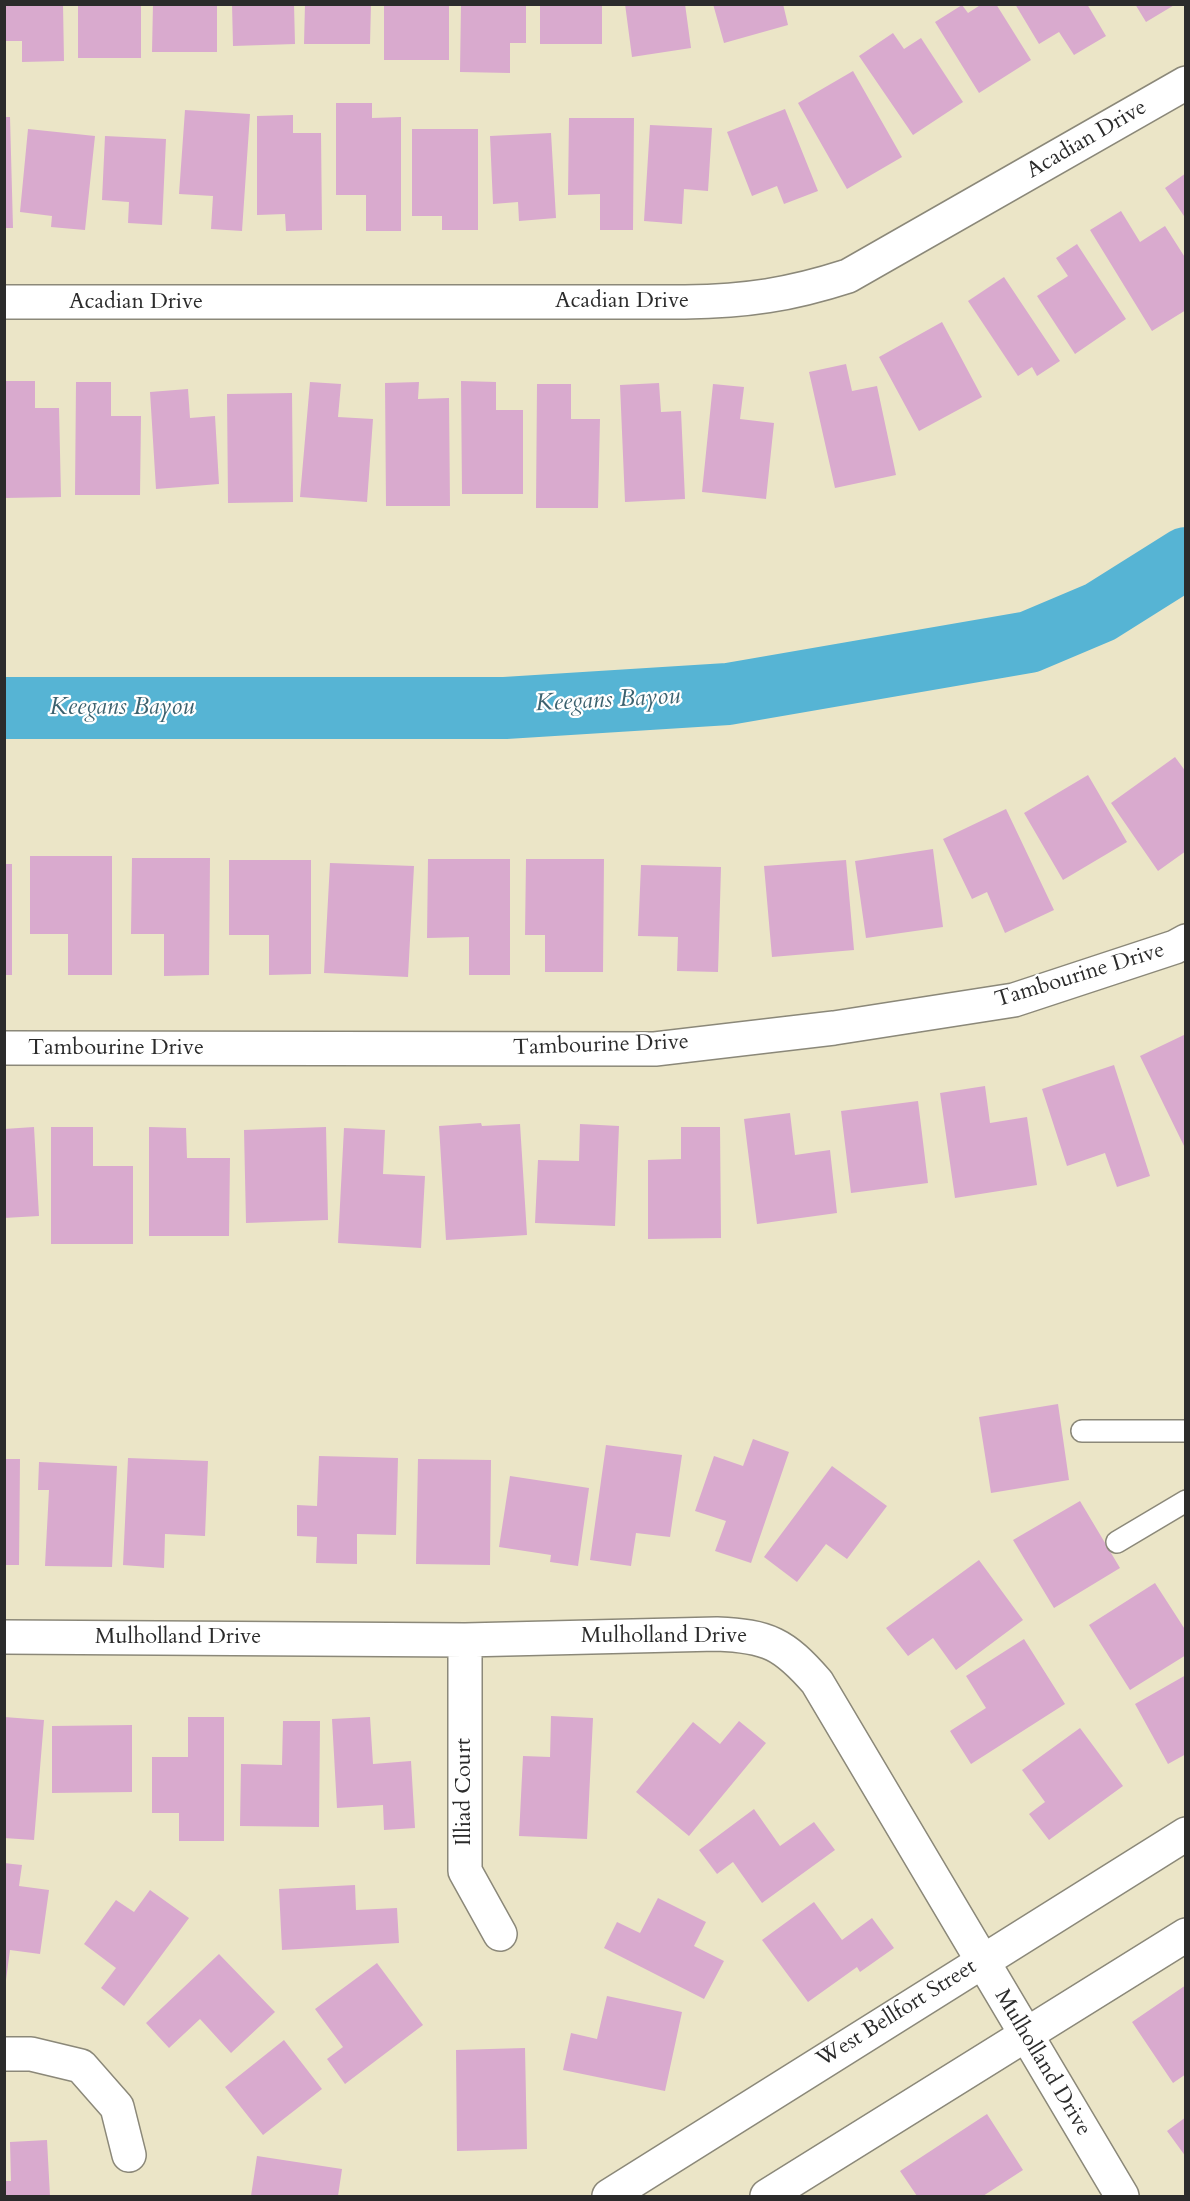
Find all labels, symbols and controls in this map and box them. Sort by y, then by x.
street label: Acadian Drive [1022,95,1152,185]
street label: Acadian Drive [555,289,689,315]
street label: Acadian Drive [69,290,203,316]
water label: Keegans Bayou [535,683,681,719]
water label: Keegans Bayou [49,694,195,722]
street label: Tambourine Drive [992,938,1168,1014]
street label: Tambourine Drive [513,1030,689,1062]
street label: Tambourine Drive [28,1036,204,1062]
street label: Mulholland Drive [581,1624,747,1650]
street label: Mulholland Drive [95,1625,261,1651]
street label: Illiad Court [452,1738,478,1846]
street label: West Bellfort Street [812,1954,982,2074]
street label: Mulholland Drive [988,1985,1096,2141]

